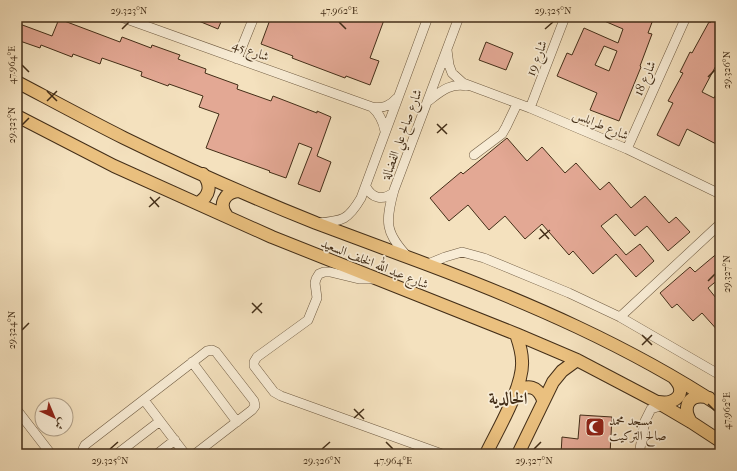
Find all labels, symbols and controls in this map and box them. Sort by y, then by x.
text: 29.323°N [111,5,148,17]
text: 47.962°E [320,5,358,17]
text: 29.325°N [534,5,572,17]
street label: شارع 45 [229,37,271,68]
street label: شارع 19 [523,38,554,79]
text: 47.964°E [6,46,18,84]
text: 29.326°N [721,50,733,89]
street label: شارع 18 [630,58,662,100]
street label: شارع صالح علي الفضالة [378,87,430,184]
text: 29.323°N [6,106,18,143]
street label: شارع طرابلس [569,106,631,147]
street label: شارع عبد الله الخلف السعيد [317,232,432,296]
text: 29.327°N [721,255,733,293]
text: 29.324°N [6,310,18,349]
district label: الخالدية [489,388,528,409]
text: 47.962°E [721,392,733,430]
north arrow [34,397,74,437]
place label: مسجد محمد صالح التركيت [609,413,666,447]
text: ش [52,415,69,432]
mosque icon: مسجد محمد صالح التركيت [584,416,606,438]
text: 29.325°N [91,455,129,467]
text: 29.326°N [303,455,342,467]
text: 47.964°E [374,455,412,467]
text: 29.327°N [515,455,553,467]

